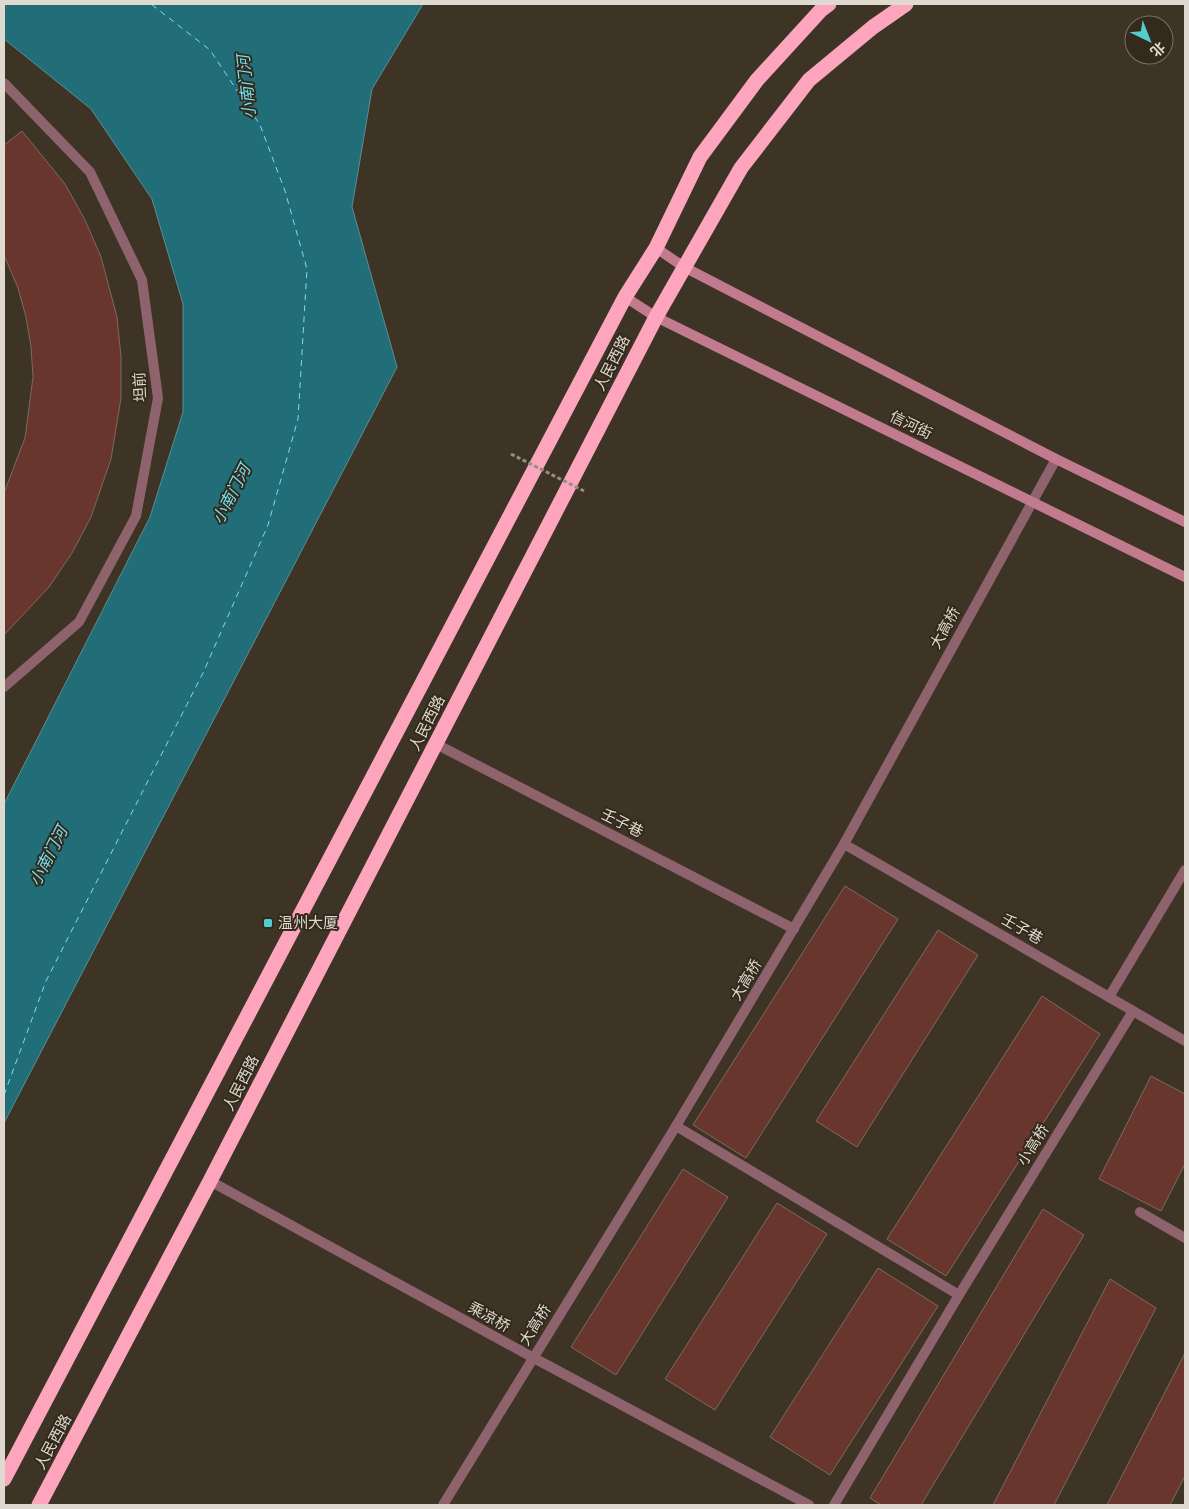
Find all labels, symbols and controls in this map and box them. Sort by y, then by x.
north arrow [1124,15,1174,65]
text: 北 [1147,39,1168,60]
water label: 小南门河 [233,51,258,120]
street label: 人民西路 [590,332,633,393]
street label: 坦前 [130,372,149,402]
street label: 信河街 [887,407,935,442]
water label: 小南门河 [208,459,255,527]
street label: 大高桥 [926,604,963,652]
street label: 人民西路 [405,692,448,753]
street label: 壬子巷 [598,805,646,840]
water label: 小南门河 [25,821,72,889]
street label: 壬子巷 [999,910,1046,947]
place label: 温州大厦 [278,914,338,931]
marker: 温州大厦 [262,917,274,929]
street label: 大高桥 [727,956,764,1003]
street label: 人民西路 [219,1052,262,1113]
street label: 小高桥 [1013,1121,1052,1168]
street label: 乘凉桥 [465,1298,513,1335]
street label: 大高桥 [515,1301,554,1348]
street label: 人民西路 [31,1411,74,1472]

